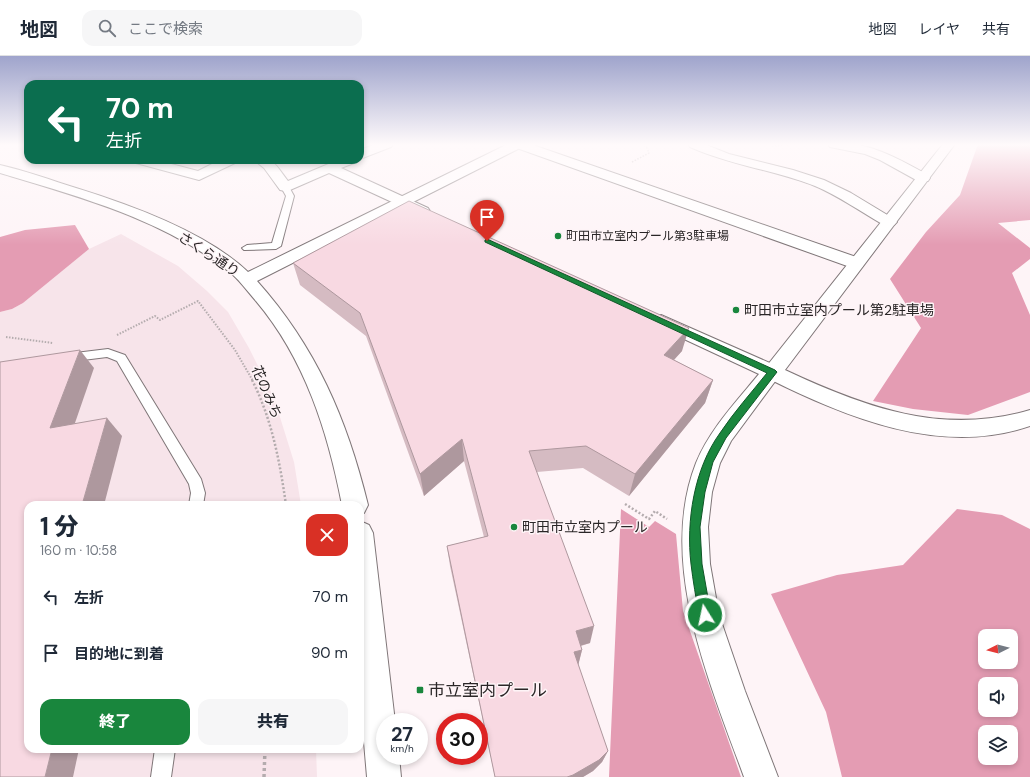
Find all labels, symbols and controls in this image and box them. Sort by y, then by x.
search box [82,10,362,46]
text: 地図 [20,17,58,42]
icon: search [96,17,118,39]
text: ここで検索 [128,19,203,39]
text: 地図 [868,20,896,38]
text: レイヤ [918,20,960,38]
text: 共有 [982,20,1010,38]
text: 70 m [106,90,174,127]
icon: left [40,96,92,148]
text: 左折 [106,129,142,153]
pin [470,200,504,241]
icon: arrive [476,206,498,228]
street label: さくら通り [175,227,243,281]
place label: 町田市立室内プール第3駐車場 [566,228,729,244]
marker: 町田市立室内プール第3駐車場 [553,231,563,241]
place label: 町田市立室内プール第2駐車場 [744,301,934,319]
marker: 町田市立室内プール第2駐車場 [731,305,741,315]
street label: 花のみち [248,363,286,421]
text: 1 分 [40,511,78,542]
button: close [306,514,348,556]
place label: 町田市立室内プール [522,518,648,536]
marker: 町田市立室内プール [509,522,519,532]
text: 160 m · 10:58 [40,542,117,559]
icon: left [40,586,62,608]
text: 70 m [313,587,348,607]
text: 左折 [74,588,104,608]
position arrow [684,594,726,636]
north arrow [978,629,1018,669]
map controls [978,629,1018,765]
icon: arrive [40,642,62,664]
text: 90 m [311,643,348,663]
text: 目的地に到着 [74,644,164,664]
button: sound [978,677,1018,717]
place label: 市立室内プール [428,679,547,701]
marker: 市立室内プール [415,685,425,695]
button: 終了 [40,699,190,745]
button: 共有 [198,699,348,745]
speed limit sign: 30 [436,713,488,765]
text: 27 [391,721,413,747]
button: layers [978,725,1018,765]
text: km/h [390,742,414,755]

